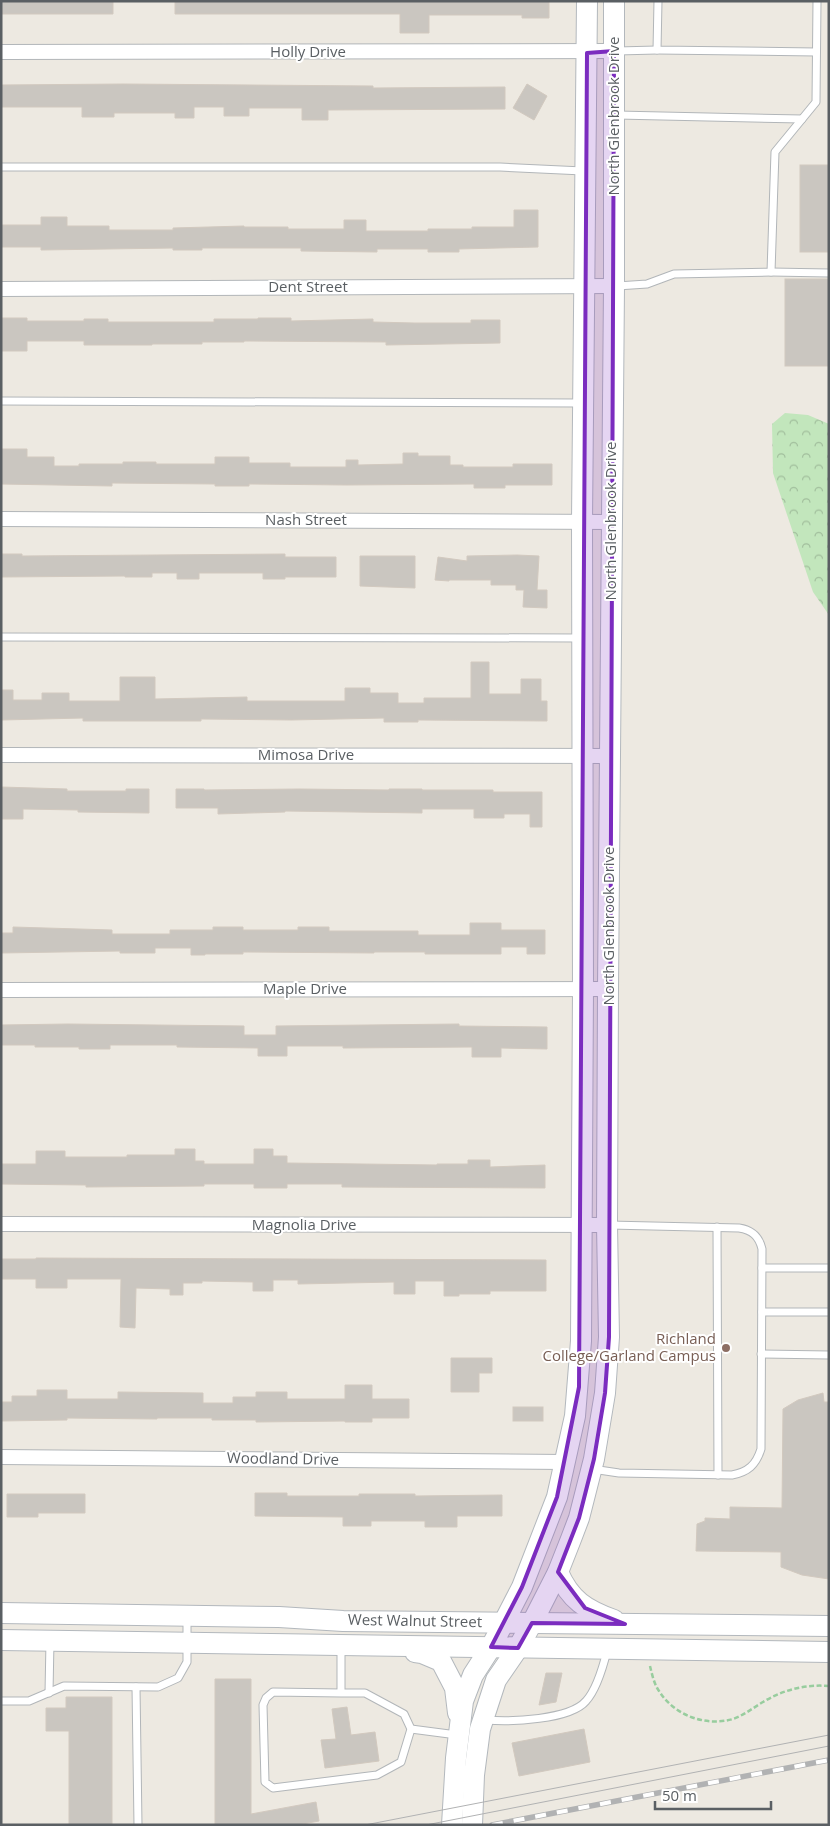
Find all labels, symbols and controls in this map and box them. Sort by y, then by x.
street label: North Glenbrook Drive [603,36,623,196]
street label: Holly Drive [270,41,346,61]
street label: Dent Street [268,276,348,296]
street label: North Glenbrook Drive [600,441,620,601]
street label: Nash Street [265,509,347,529]
street label: Mimosa Drive [258,744,354,764]
street label: North Glenbrook Drive [598,846,618,1006]
street label: Maple Drive [263,978,347,998]
street label: Magnolia Drive [252,1214,356,1234]
place label: Richland College/Garland Campus [543,1328,716,1365]
marker: Richland College/Garland Campus [720,1342,732,1354]
street label: Woodland Drive [227,1447,339,1469]
street label: West Walnut Street [348,1609,482,1631]
scale bar [655,1778,771,1810]
text: 50 m [662,1785,697,1805]

